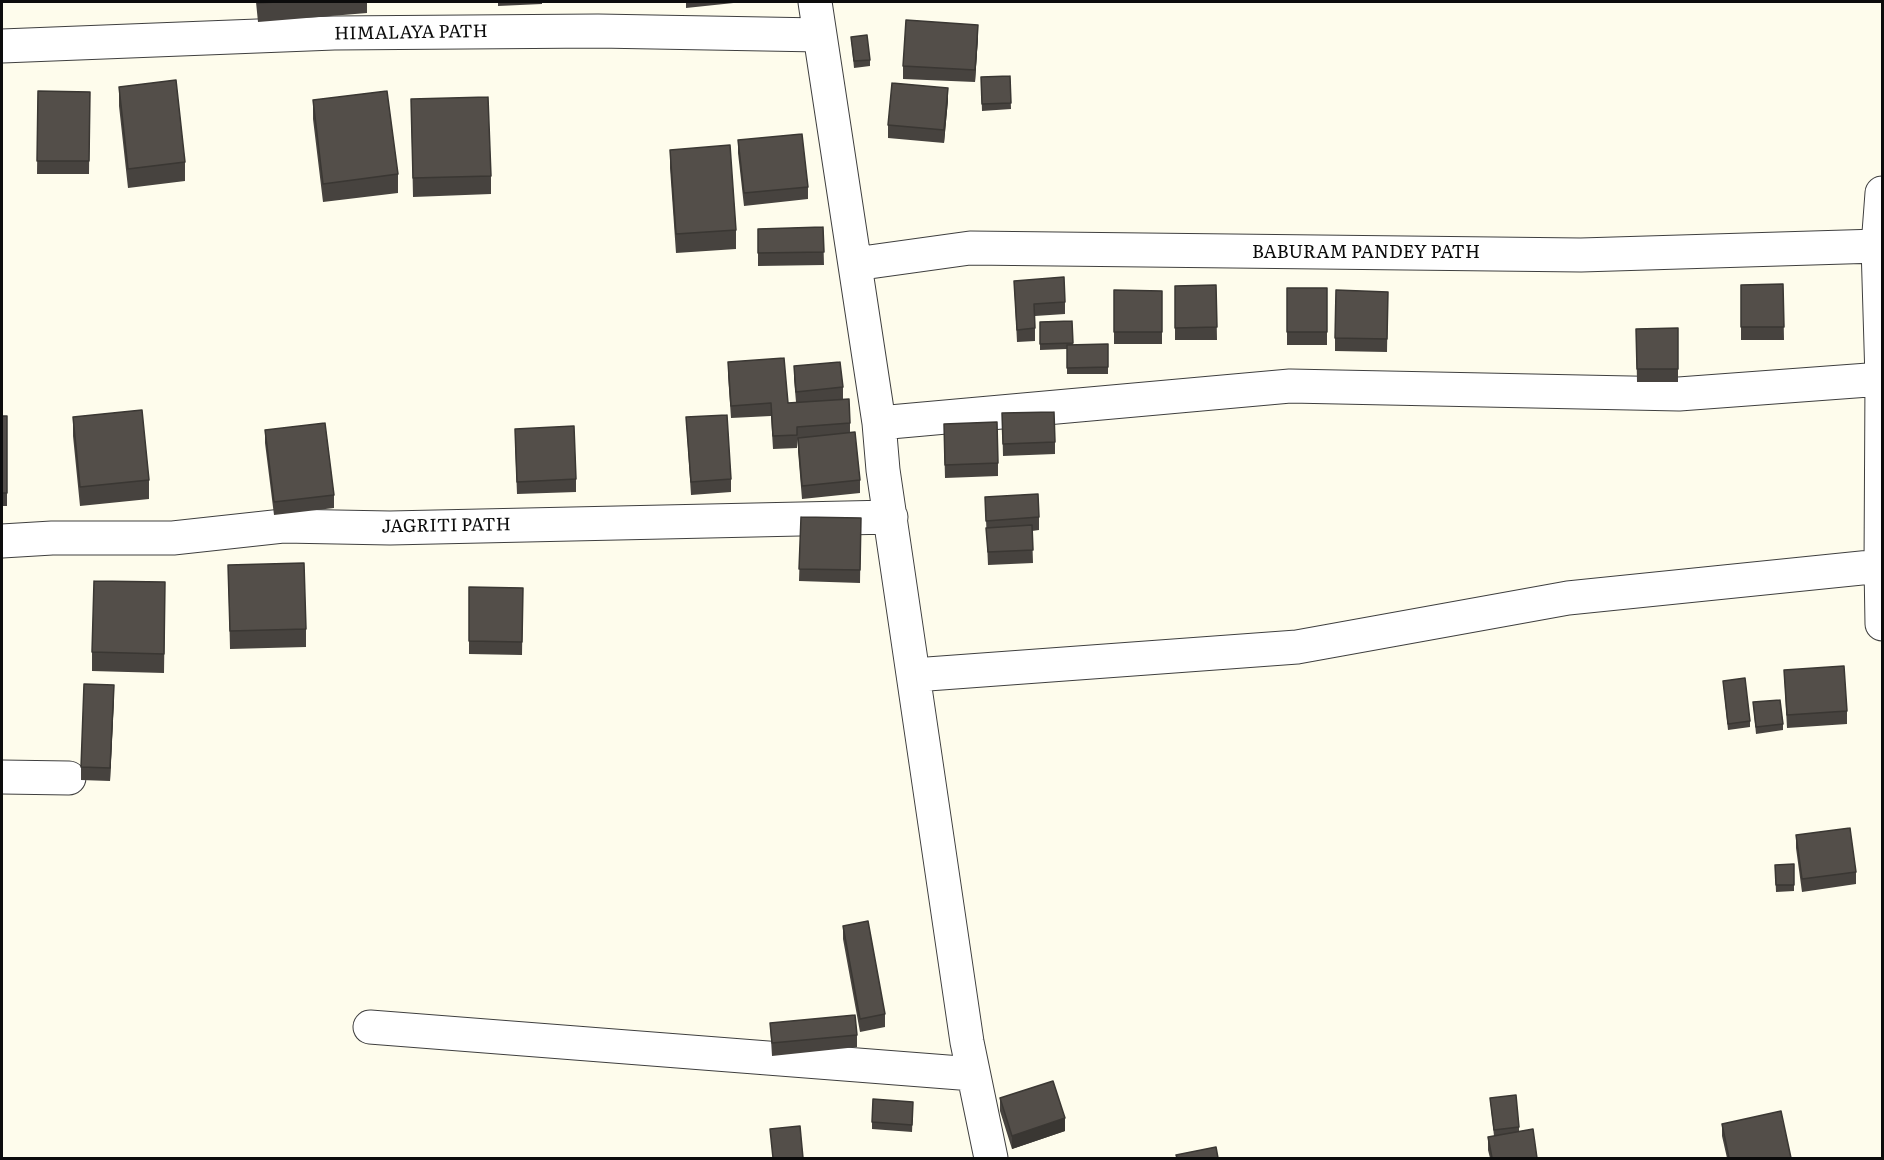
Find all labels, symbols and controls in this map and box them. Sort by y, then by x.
street label: HIMALAYA PATH [334,21,488,45]
street label: BABURAM PANDEY PATH [1252,242,1480,264]
street label: JAGRITI PATH [381,514,511,538]

